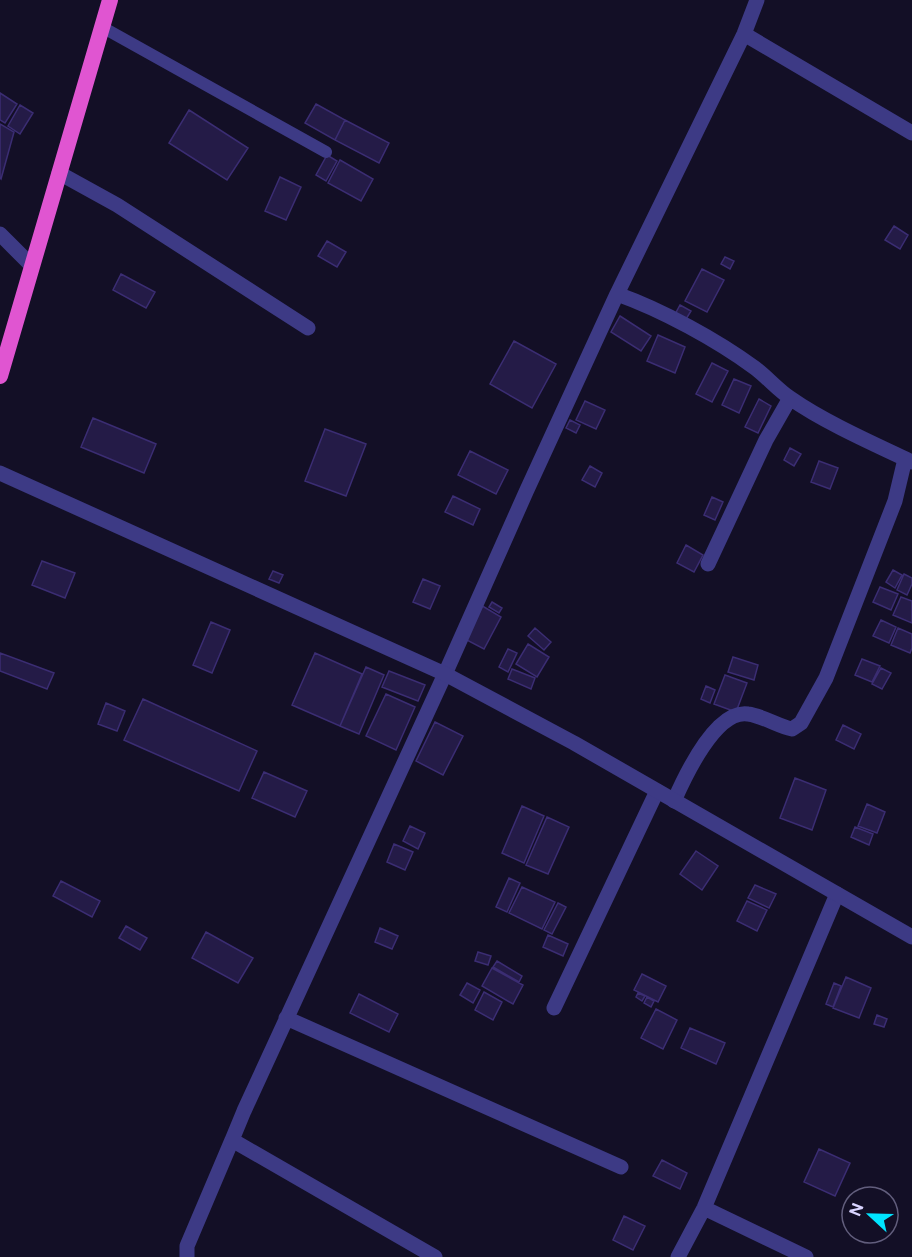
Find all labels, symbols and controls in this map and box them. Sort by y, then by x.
north arrow [840,1185,900,1245]
text: N [845,1200,868,1219]

